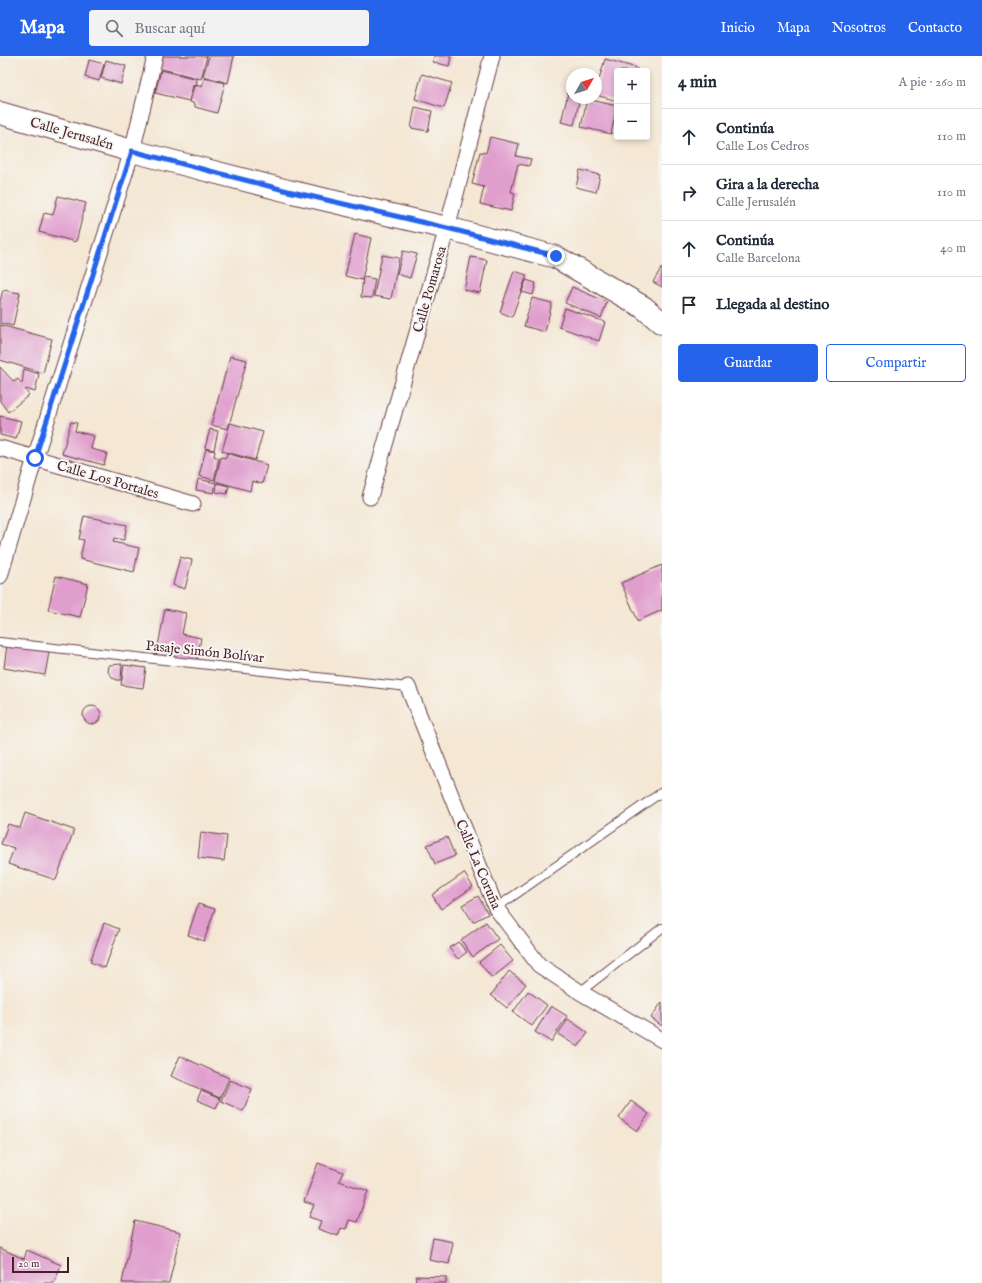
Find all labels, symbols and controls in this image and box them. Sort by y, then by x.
search box [89,10,369,46]
text: Mapa [20,16,65,40]
icon: search [103,17,125,39]
text: Buscar aquí [135,19,205,38]
text: Inicio [720,19,755,37]
text: Mapa [777,19,810,37]
text: Nosotros [832,19,886,37]
text: Contacto [908,19,962,37]
north arrow [566,68,602,104]
map controls [614,68,650,140]
button: + [614,68,650,104]
text: 4 min [678,72,717,93]
text: A pie · 260 m [899,74,966,91]
button: − [614,104,650,140]
street label: Calle Jerusalén [28,113,116,155]
text: Continúa [716,119,774,138]
icon: ahead [678,126,700,148]
text: 110 m [937,128,966,145]
text: Calle Los Cedros [716,138,809,155]
text: Gira a la derecha [716,175,819,194]
icon: right [678,182,700,204]
text: 110 m [937,184,966,201]
text: Calle Jerusalén [716,194,796,211]
text: Continúa [716,231,774,250]
icon: ahead [678,238,700,260]
text: 40 m [940,240,966,257]
street label: Calle Pomarosa [409,243,451,335]
route end [547,247,565,265]
text: Calle Barcelona [716,250,800,267]
icon: arrive [678,294,700,316]
text: Llegada al destino [716,295,829,314]
button: Guardar [678,344,818,382]
button: Compartir [826,344,966,382]
route start [26,449,44,467]
street label: Calle Los Portales [55,457,161,503]
street label: Pasaje Simón Bolívar [145,637,265,667]
street label: Calle La Coruña [451,817,505,913]
scale bar [12,1255,69,1274]
text: 20 m [18,1257,39,1271]

